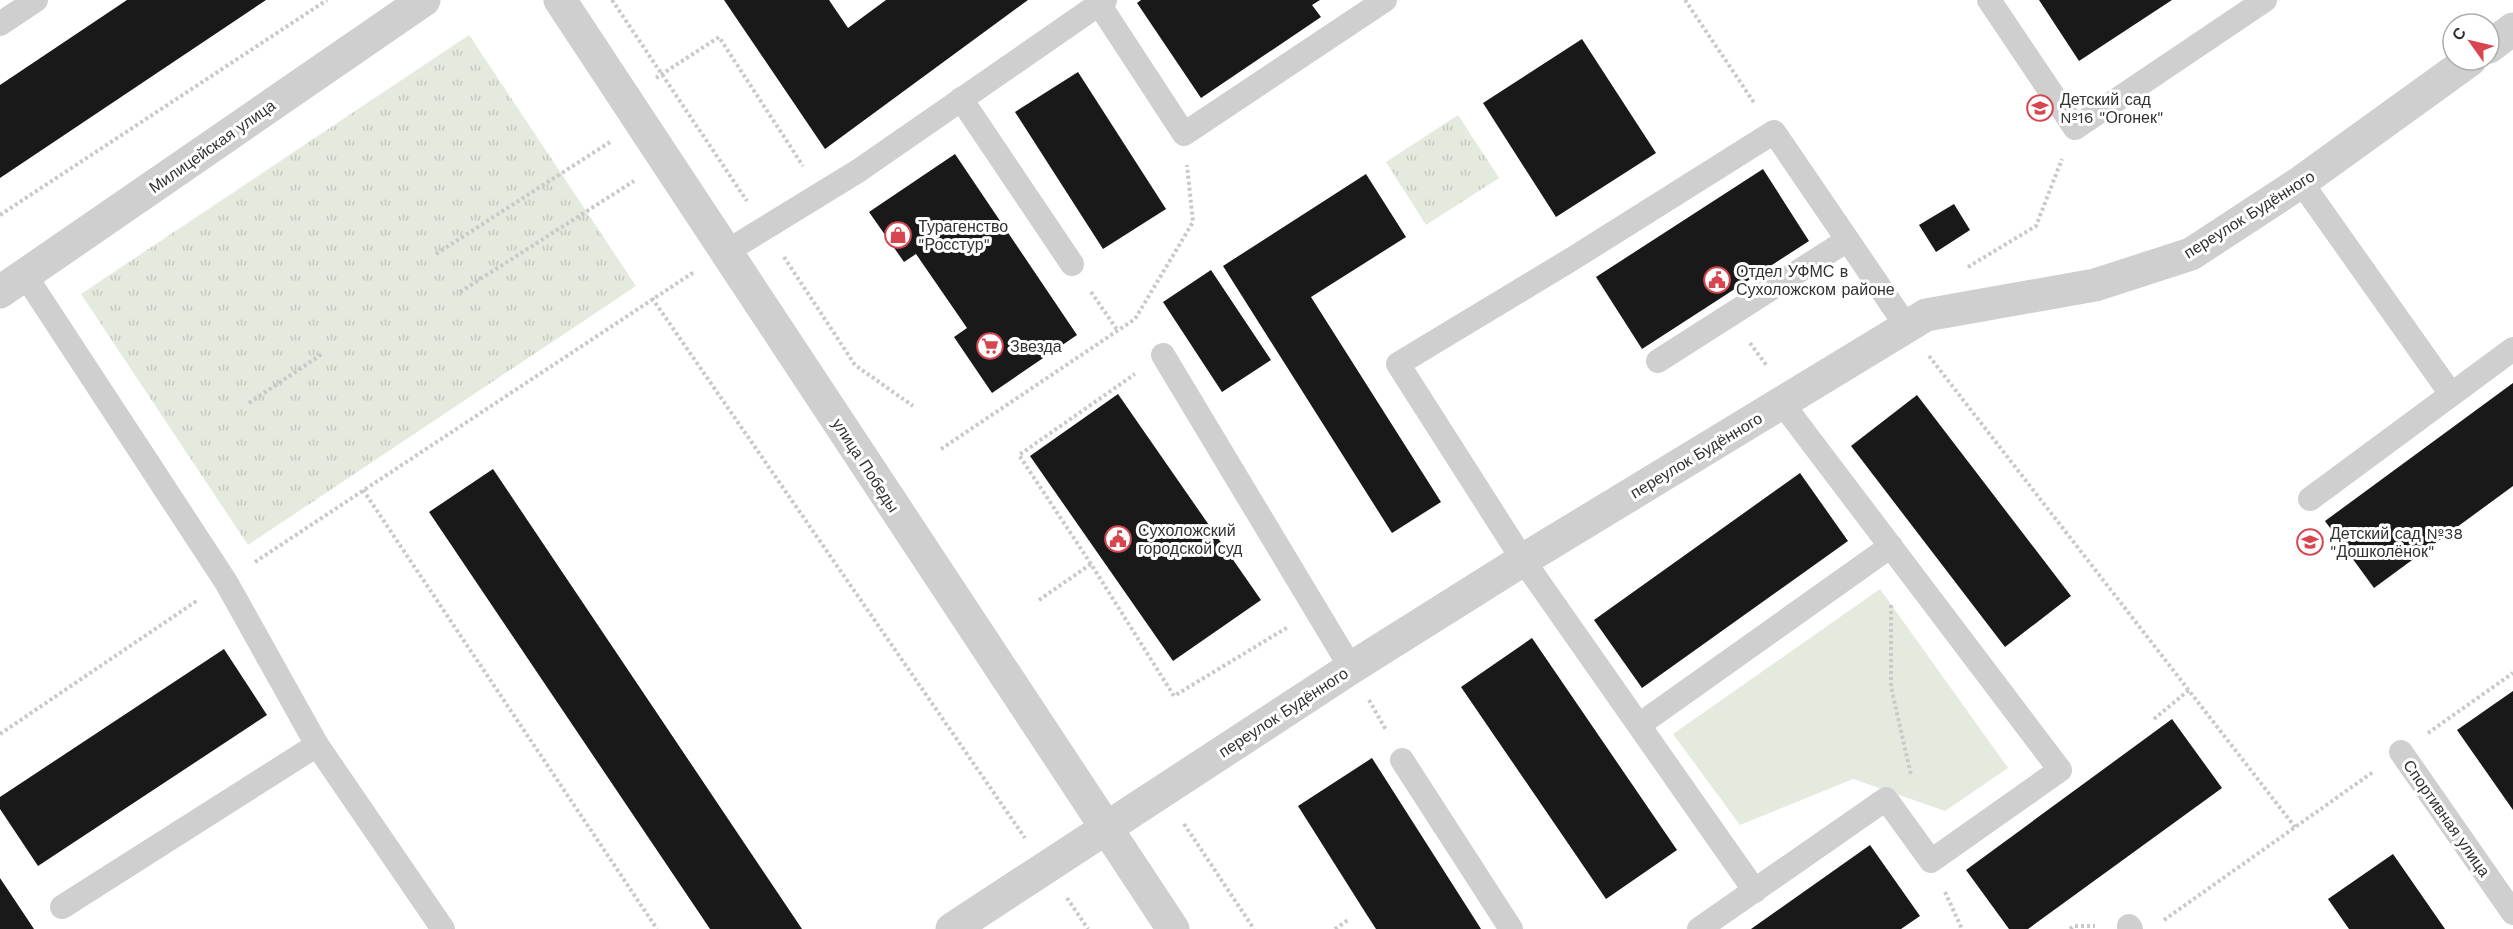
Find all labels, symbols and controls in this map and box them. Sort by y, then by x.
north arrow [2441,12,2501,72]
text: С [2448,23,2470,44]
place label: Детский сад №16 "Огонек" [2060,90,2163,127]
school or university icon: Детский сад №16 "Огонек" [2025,93,2055,123]
street label: Милицейская улица [146,96,279,197]
street label: переулок Будённого [2180,166,2318,262]
place label: Турагенство "Росстур" [918,217,1008,254]
shop icon: Турагенство "Росстур" [883,220,913,250]
place label: Отдел УФМС в Сухоложском районе [1736,262,1895,299]
public building icon: Отдел УФМС в Сухоложском районе [1702,265,1732,295]
supermarket icon: Звезда [975,331,1005,361]
place label: Звезда [1010,337,1062,356]
street label: переулок Будённого [1627,408,1766,502]
street label: улица Победы [828,415,903,516]
place label: Сухоложский городской суд [1138,521,1243,558]
public building icon: Сухоложский городской суд [1103,524,1133,554]
place label: Детский сад №38 "Дошколёнок" [2330,524,2463,561]
school or university icon: Детский сад №38 "Дошколёнок" [2295,527,2325,557]
street label: переулок Будённого [1215,663,1352,761]
street label: Спортивная улица [2399,756,2494,880]

